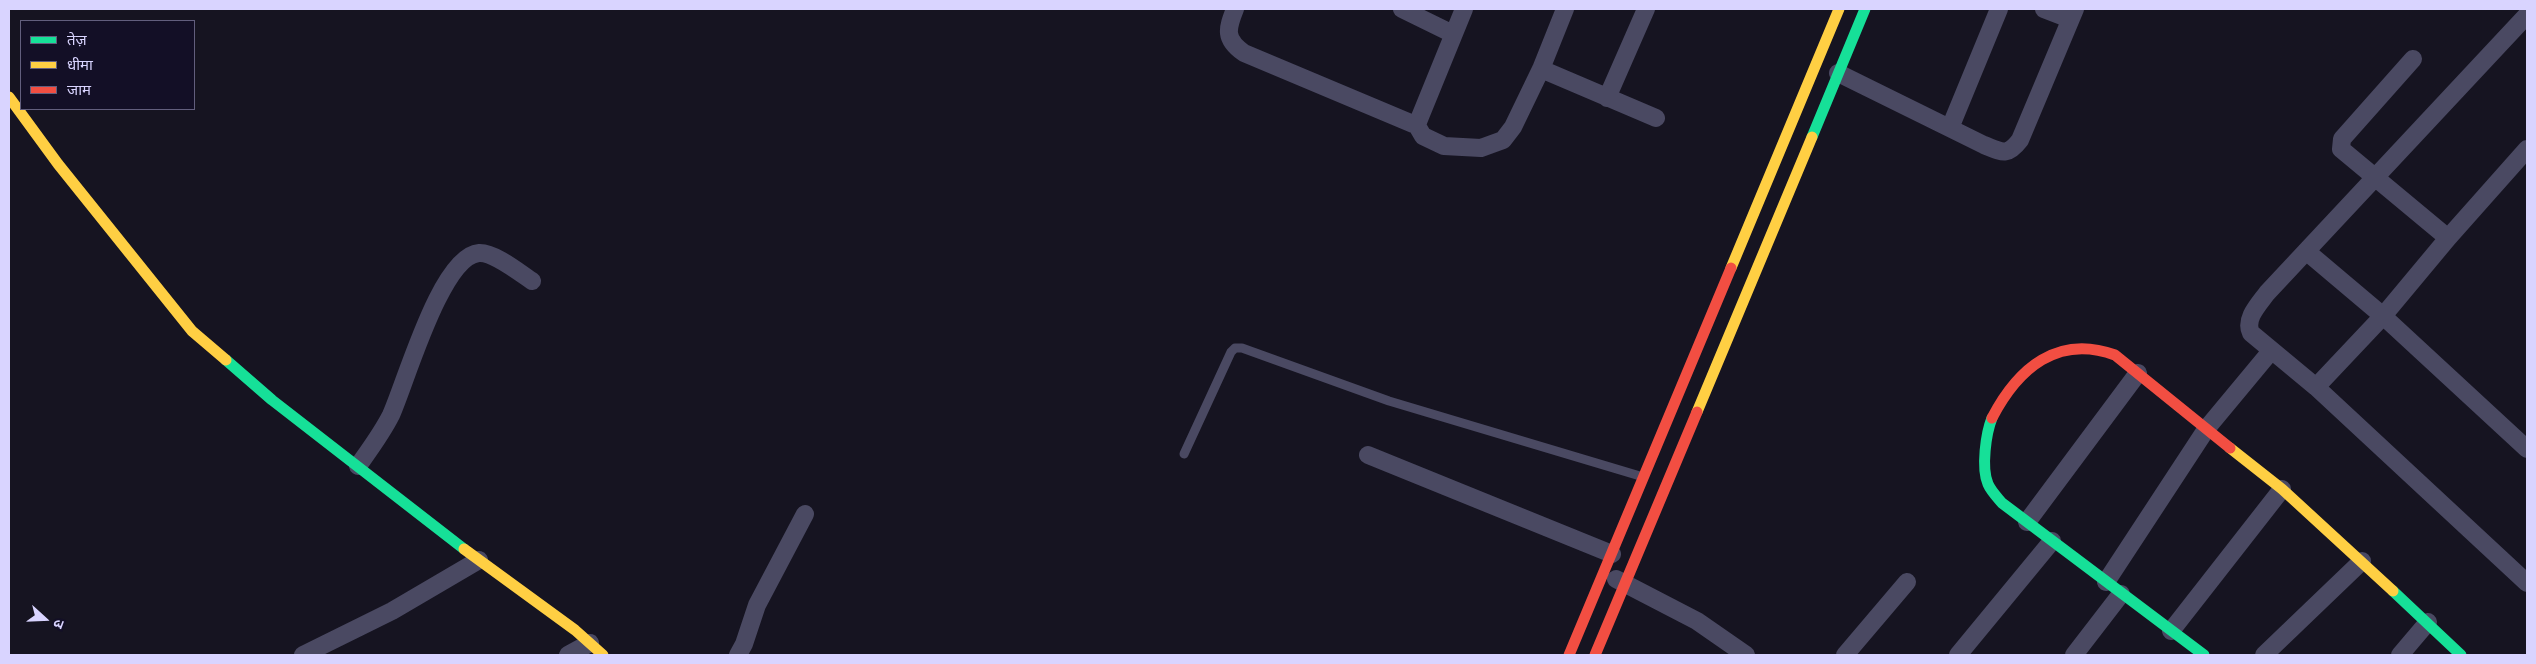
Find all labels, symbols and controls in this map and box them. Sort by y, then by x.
legend [20,20,195,110]
text: तेज़ [67,29,87,50]
text: धीमा [67,54,93,75]
text: जाम [67,79,91,100]
north arrow [20,594,70,644]
text: उ [49,617,69,631]

